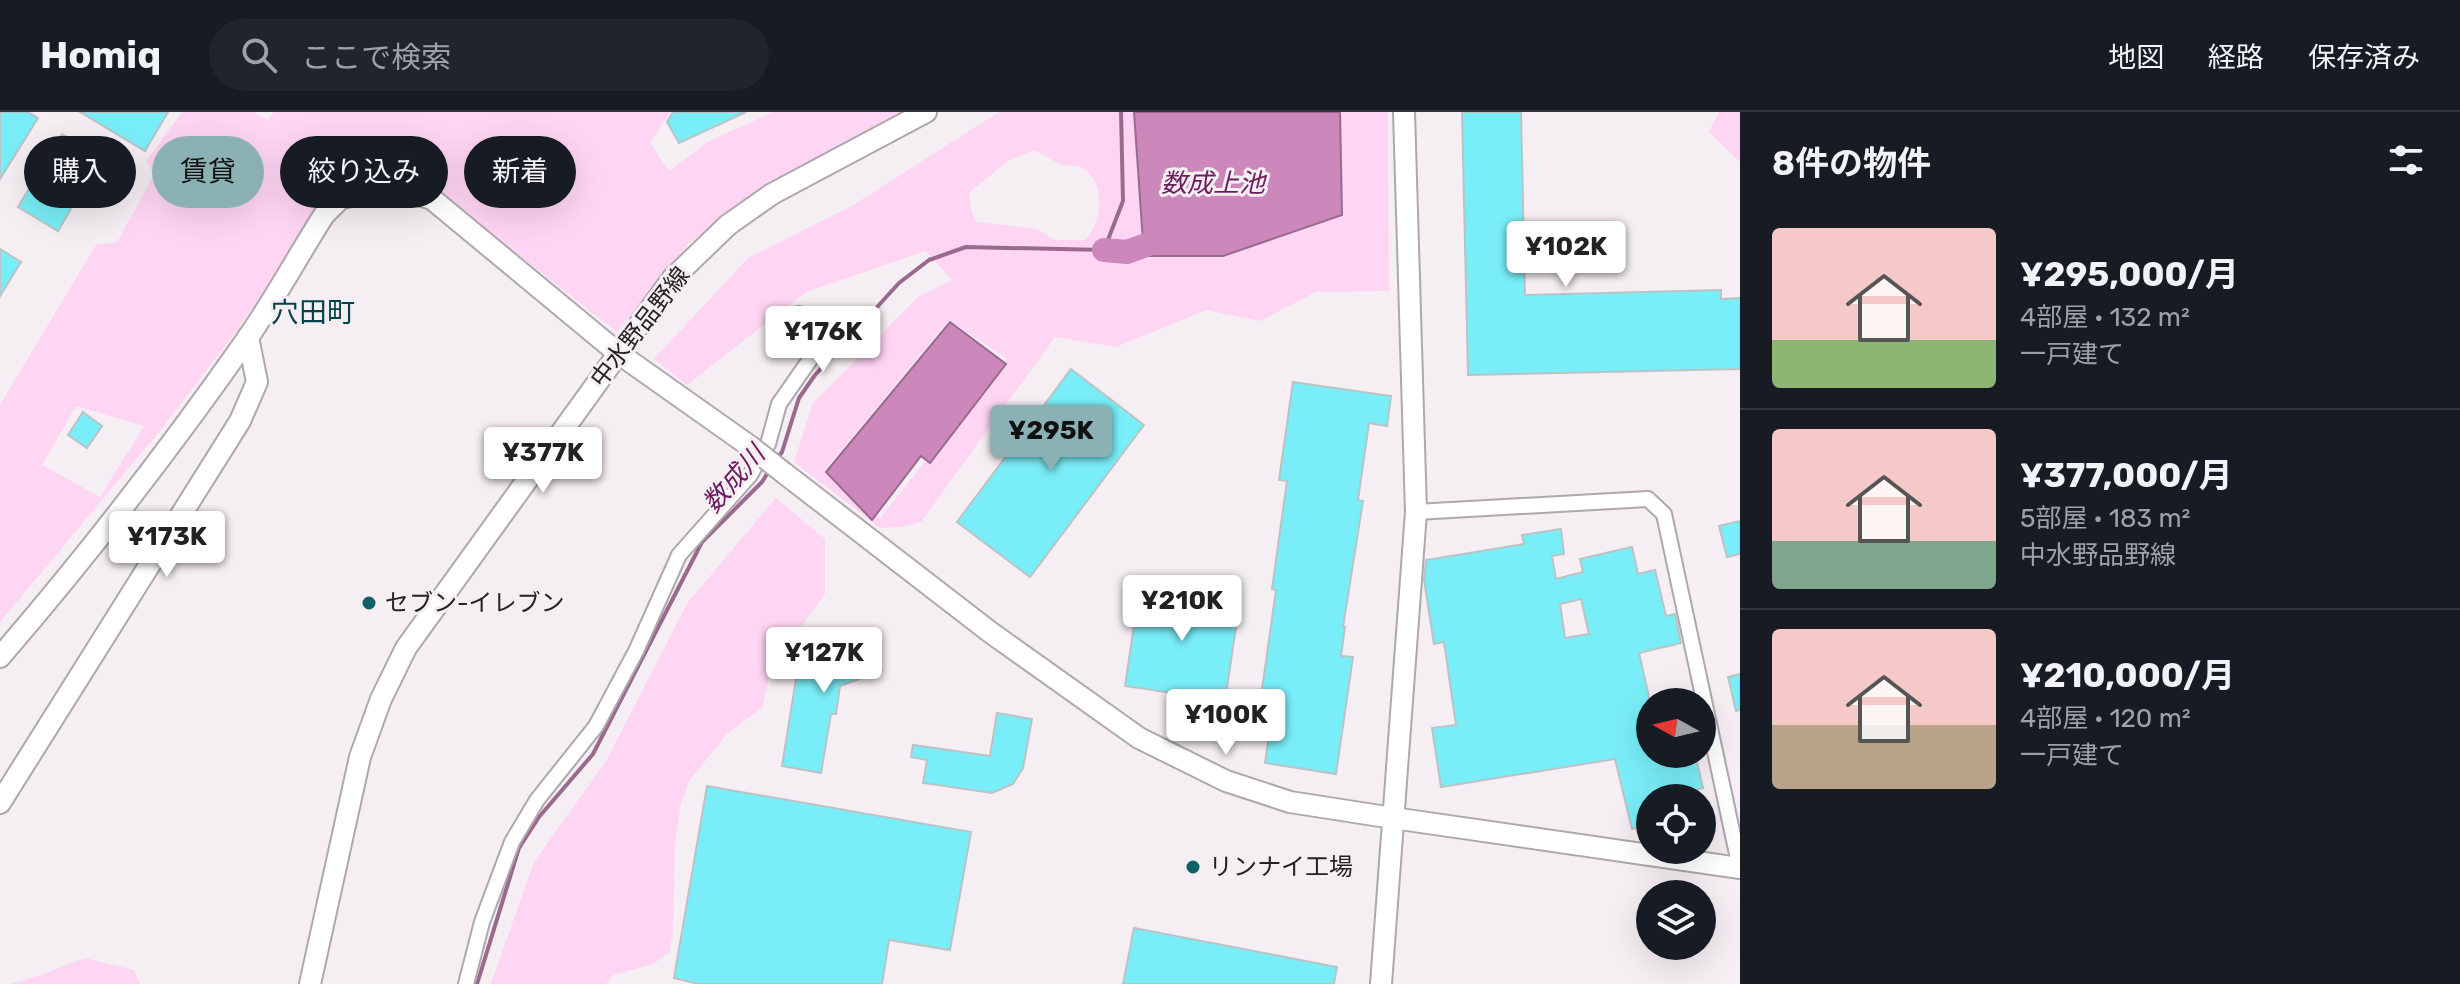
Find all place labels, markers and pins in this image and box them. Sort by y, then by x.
pin: ¥102K [1510,221,1622,289]
pin: ¥176K [767,306,879,374]
pin: ¥295K [995,405,1107,473]
pin: ¥377K [487,427,599,495]
pin: ¥173K [111,511,223,579]
pin: ¥210K [1126,575,1238,643]
place label: セブン-イレブン [385,589,565,617]
marker: セブン-イレブン [360,594,378,612]
pin: ¥127K [768,627,880,695]
pin: ¥100K [1170,689,1282,757]
place label: リンナイ工場 [1209,853,1353,881]
marker: リンナイ工場 [1184,858,1202,876]

